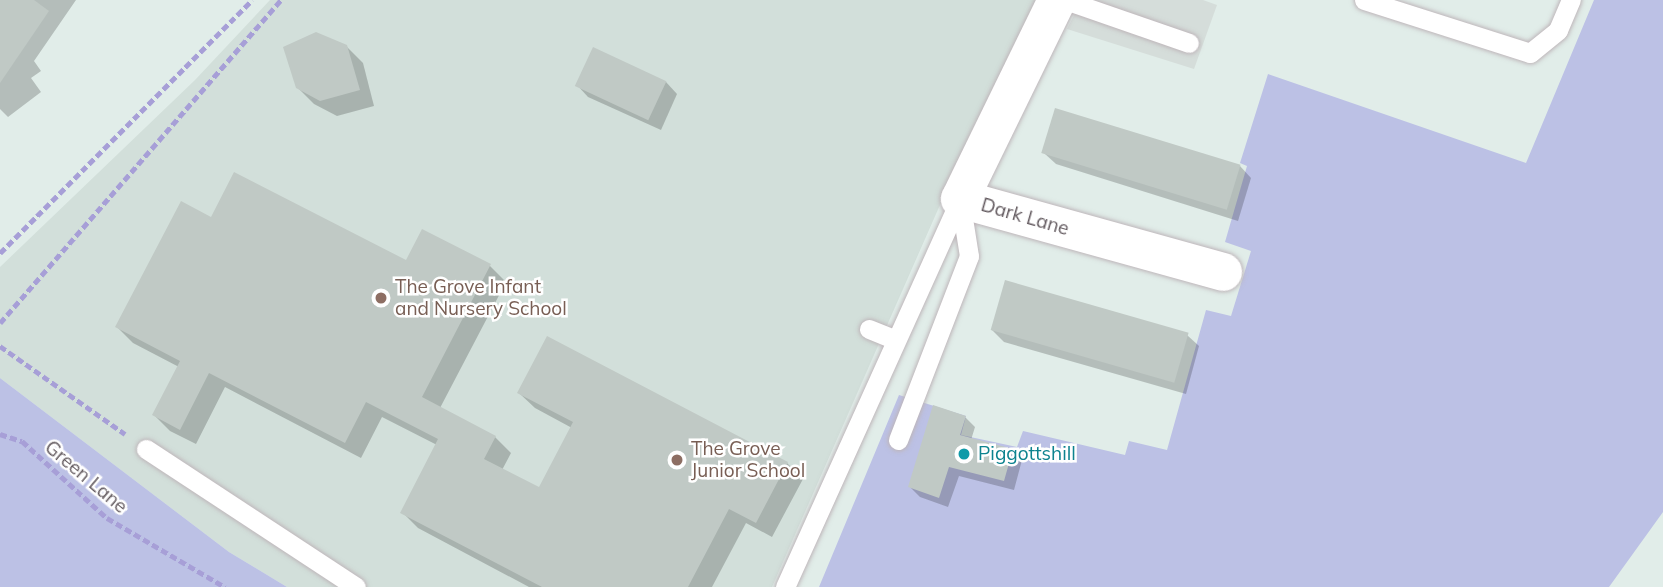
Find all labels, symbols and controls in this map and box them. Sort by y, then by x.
street label: Dark Lane [978,194,1072,240]
place label: The Grove Infant and Nursery School [395,276,567,320]
marker: The Grove Infant and Nursery School [373,290,389,306]
street label: Green Lane [40,436,132,518]
place label: The Grove Junior School [691,438,805,482]
place label: Piggottshill [978,443,1076,465]
marker: Piggottshill [956,446,972,462]
marker: The Grove Junior School [669,452,685,468]

